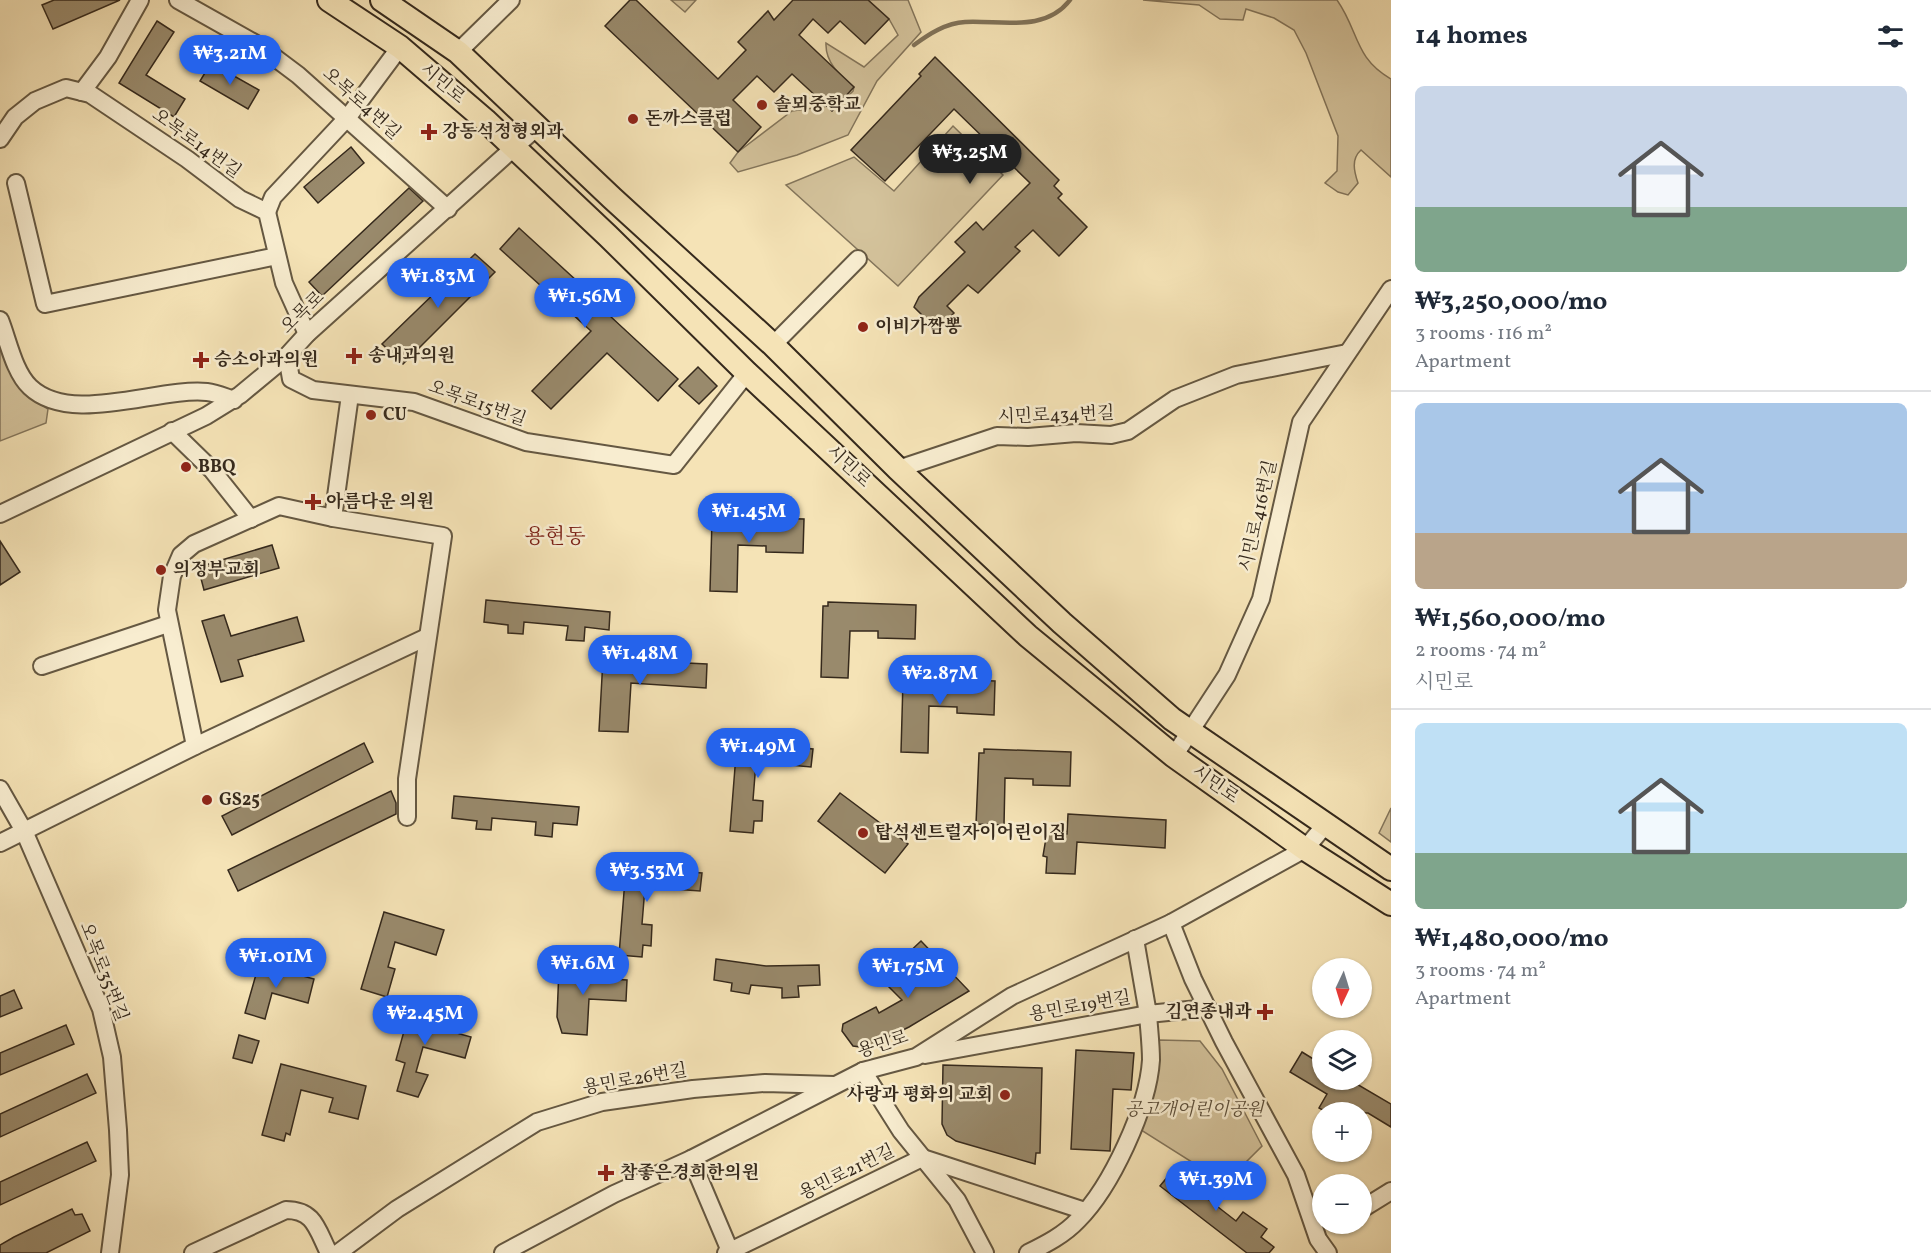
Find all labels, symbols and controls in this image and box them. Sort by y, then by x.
text: 14 homes [1415,18,1528,54]
icon: filters [1874,20,1907,53]
pin: ₩3.21M [181,35,279,86]
text: ₩3.21M [193,40,267,68]
street label: 시민로 [414,58,470,110]
street label: 오목로4번길 [316,62,406,146]
place label: 솔뫼중학교 [774,93,862,118]
marker: 솔뫼중학교 [755,98,769,112]
street label: 오목로14번길 [146,103,246,185]
place label: 돈까스클럽 [645,107,732,132]
marker: 돈까스클럽 [626,112,640,126]
place label: 강동석정형외과 [442,120,564,145]
marker: 강동석정형외과 [420,123,438,141]
icon: home [1607,125,1715,233]
pin: ₩3.25M [921,134,1019,185]
text: ₩3.25M [932,139,1008,167]
pin: ₩1.83M [389,258,487,309]
text: ₩1.83M [401,263,475,291]
pin: ₩1.56M [536,278,634,329]
text: ₩1.56M [548,283,622,311]
text: ₩3,250,000/mo [1415,284,1608,320]
street label: 오목로 [276,286,330,340]
place label: 이비가짬뽕 [875,315,963,340]
marker: 이비가짬뽕 [856,320,870,334]
text: 3 rooms · 116 m² [1415,320,1552,348]
place label: 송내과의원 [368,344,455,369]
marker: 송내과의원 [345,347,363,365]
place label: 승소아과의원 [214,348,318,373]
text: Apartment [1415,348,1511,376]
marker: 승소아과의원 [192,351,210,369]
street label: 오목로15번길 [425,375,529,433]
street label: 시민로434번길 [997,401,1115,431]
place label: CU [383,403,407,428]
marker: CU [364,408,378,422]
street label: 시민로 [820,440,876,494]
icon: home [1607,442,1715,550]
place label: BBQ [198,455,236,480]
street label: 시민로416번길 [1234,458,1284,574]
marker: BBQ [179,460,193,474]
place label: 아름다운 의원 [326,490,434,515]
marker: 아름다운 의원 [304,493,322,511]
pin: ₩1.45M [700,493,798,544]
text: ₩1.45M [712,498,786,526]
district label: 용현동 [525,523,585,552]
place label: 의정부교회 [173,558,260,583]
marker: 의정부교회 [154,563,168,577]
text: ₩1,560,000/mo [1415,601,1605,637]
pin: ₩1.48M [591,635,689,686]
text: 2 rooms · 74 m² [1415,637,1546,665]
text: ₩1.48M [602,640,678,668]
pin: ₩2.87M [891,655,989,706]
text: ₩2.87M [902,660,978,688]
text: 시민로 [1415,669,1473,697]
pin: ₩1.49M [709,728,807,779]
text: ₩1.49M [720,733,796,761]
street label: 시민로 [1186,760,1244,810]
icon: home [1607,762,1715,870]
place label: GS25 [219,788,260,813]
marker: GS25 [200,793,214,807]
place label: 탑석센트럴자이어린이집 [875,821,1066,846]
marker: 탑석센트럴자이어린이집 [856,826,870,840]
pin: ₩3.53M [598,852,696,903]
text: ₩3.53M [610,857,684,885]
street label: 오목로35번길 [73,919,133,1025]
text: ₩1,480,000/mo [1415,921,1609,957]
pin: ₩1.01M [227,938,325,989]
text: ₩1.01M [239,943,313,971]
pin: ₩1.6M [541,945,625,996]
pin: ₩1.75M [859,948,957,999]
text: ₩1.6M [551,950,615,978]
text: ₩1.75M [872,953,944,981]
text: 3 rooms · 74 m² [1415,957,1546,985]
north arrow [1312,958,1372,1018]
map controls [1312,958,1372,1234]
text: Apartment [1415,985,1511,1013]
street label: 용민로19번길 [1027,986,1133,1028]
pin: ₩2.45M [376,995,474,1046]
text: ₩2.45M [387,1000,463,1028]
place label: 김연종내과 [1165,1000,1253,1025]
marker: 김연종내과 [1256,1003,1274,1021]
street label: 용민로 [854,1025,912,1065]
button: layers [1312,1030,1372,1090]
street label: 용민로26번길 [581,1059,689,1101]
place label: 사랑과 평화의 교회 [847,1083,993,1108]
marker: 사랑과 평화의 교회 [998,1088,1012,1102]
park label: 공고개어린이공원 [1124,1098,1265,1123]
button: + [1312,1102,1372,1162]
street label: 용민로21번길 [795,1139,899,1207]
place label: 참좋은경희한의원 [620,1161,759,1186]
pin: ₩1.39M [1167,1161,1265,1212]
marker: 참좋은경희한의원 [597,1164,615,1182]
text: ₩1.39M [1179,1166,1253,1194]
button: − [1312,1174,1372,1234]

